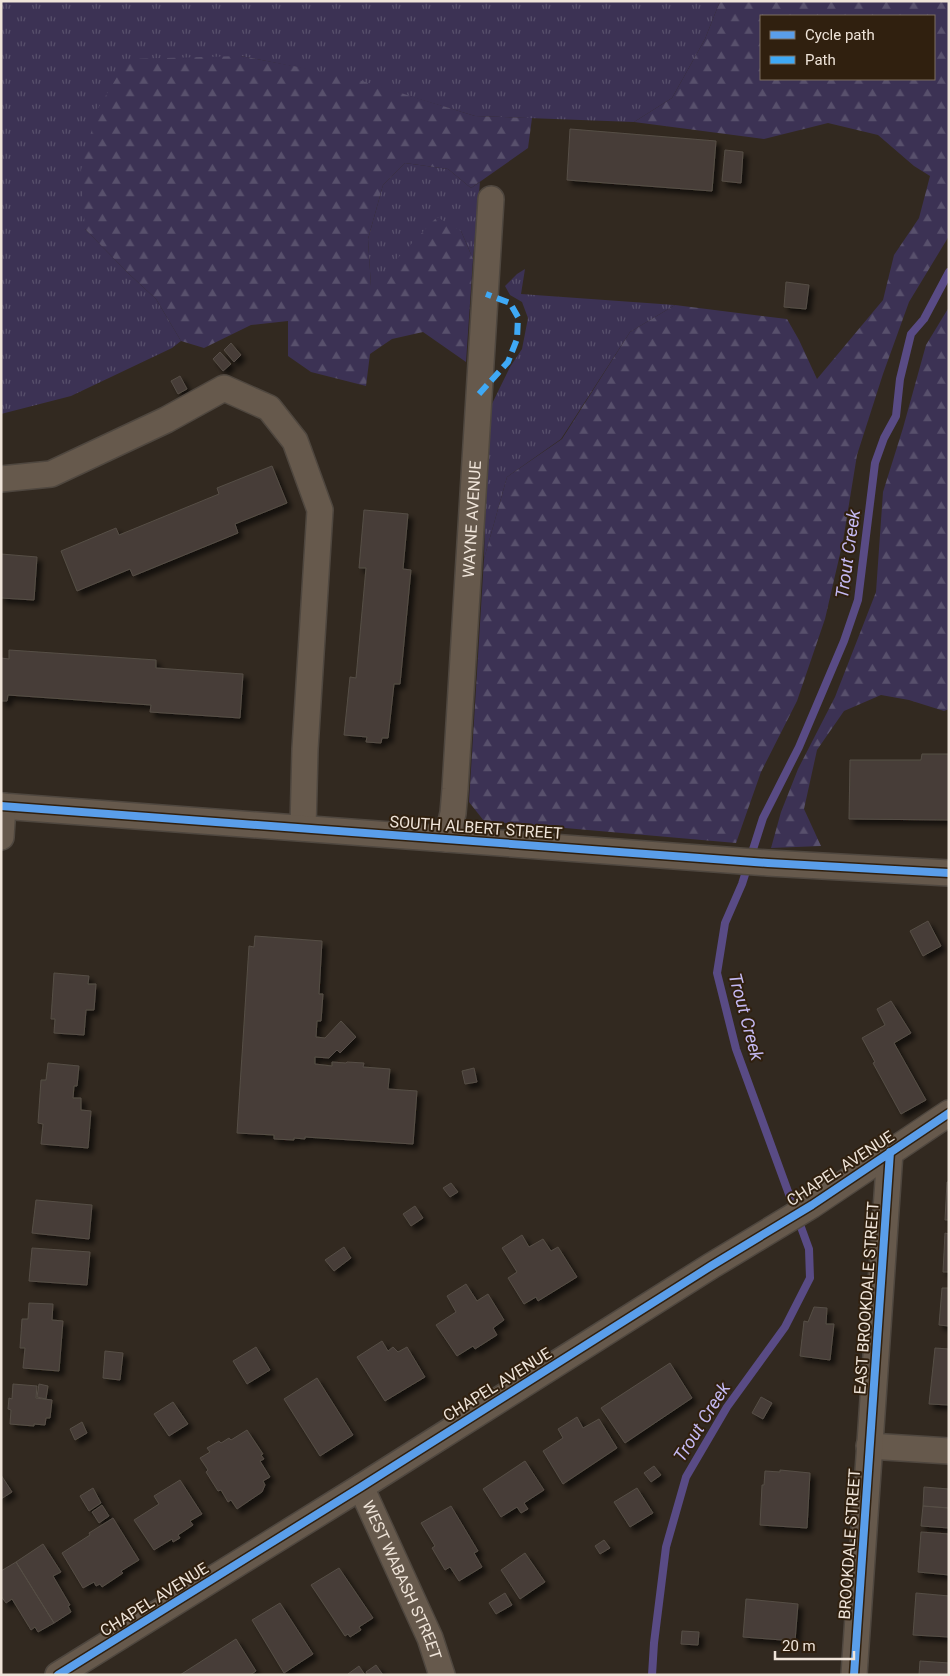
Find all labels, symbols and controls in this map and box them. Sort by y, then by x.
legend [760,15,935,80]
text: Cycle path [805,26,875,44]
text: Path [805,51,836,69]
street label: WAYNE AVENUE [459,460,485,579]
water label: Trout Creek [831,507,864,600]
street label: SOUTH ALBERT STREET [389,812,563,843]
water label: Trout Creek [725,971,769,1064]
street label: CHAPEL AVENUE [783,1127,897,1210]
street label: EAST BROOKDALE STREET [850,1200,883,1395]
street label: CHAPEL AVENUE [440,1343,555,1425]
water label: Trout Creek [669,1377,735,1465]
street label: BROOKDALE STREET [835,1468,864,1620]
street label: WEST WABASH STREET [358,1498,446,1663]
street label: CHAPEL AVENUE [97,1558,212,1640]
scale bar [775,1628,854,1660]
text: 20 m [782,1637,816,1655]

